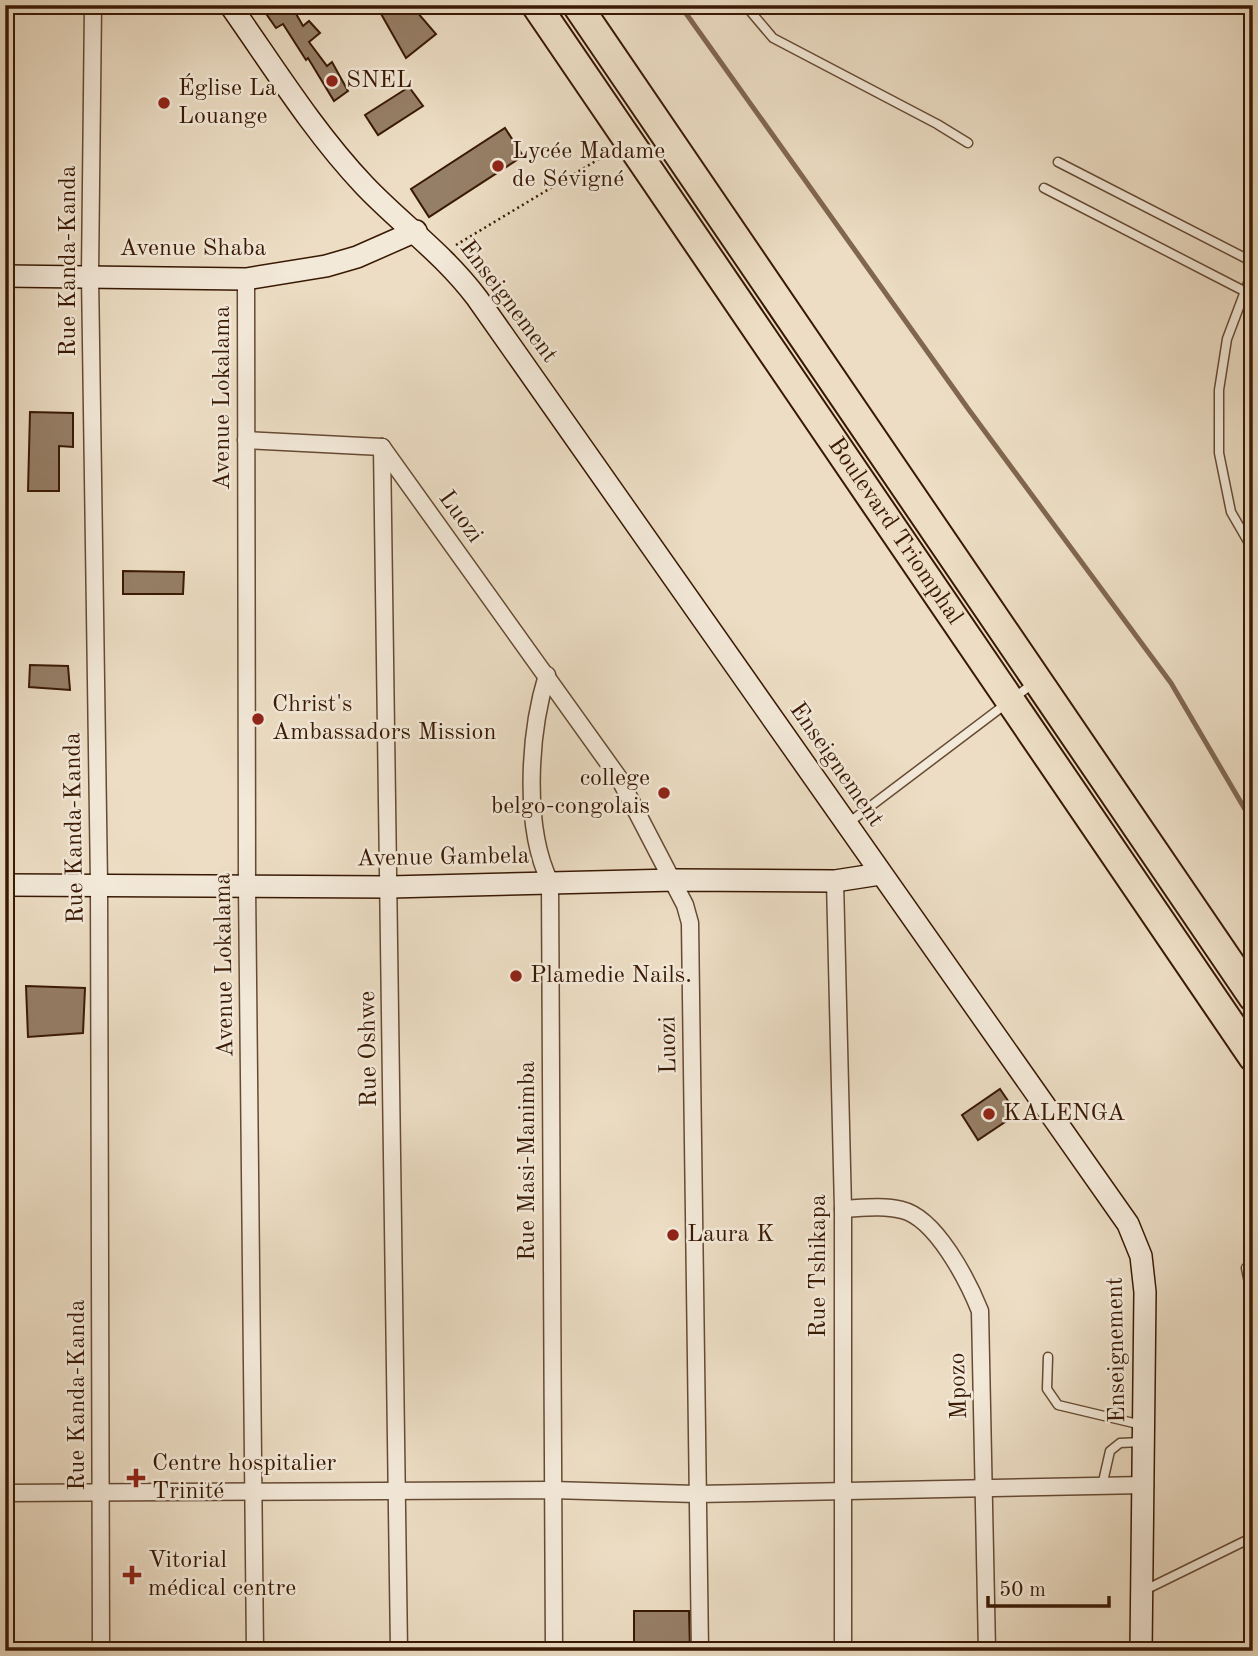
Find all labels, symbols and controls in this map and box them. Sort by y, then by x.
place label: SNEL [346,69,412,93]
place label: Église La Louange [178,73,277,129]
marker: SNEL [324,73,340,89]
marker: Église La Louange [156,95,172,111]
place label: Lycée Madame de Sévigné [512,140,665,192]
marker: Lycée Madame de Sévigné [490,158,506,174]
street label: Rue Kanda-Kanda [57,165,81,357]
street label: Avenue Shaba [120,237,267,261]
street label: Enseignement [455,237,561,367]
street label: Avenue Lokalama [211,306,235,490]
street label: Boulevard Triomphal [823,434,967,629]
street label: Luozi [433,487,487,547]
place label: Christ's Ambassadors Mission [272,693,496,745]
street label: Enseignement [784,698,888,832]
marker: Christ's Ambassadors Mission [250,711,266,727]
street label: Rue Kanda-Kanda [61,732,89,924]
place label: college belgo-congolais [491,767,650,819]
marker: college belgo-congolais [656,785,672,801]
street label: Avenue Gambela [356,844,530,872]
street label: Avenue Lokalama [211,872,239,1057]
place label: Plamedie Nails. [530,964,692,988]
marker: Plamedie Nails. [508,968,524,984]
street label: Rue Oshwe [356,991,382,1107]
street label: Luozi [656,1016,682,1074]
street label: Rue Masi-Manimba [516,1061,540,1261]
place label: KALENGA [1003,1102,1125,1126]
marker: KALENGA [981,1106,997,1122]
street label: Rue Tshikapa [807,1194,831,1338]
place label: Laura K [687,1223,774,1247]
marker: Laura K [665,1227,681,1243]
street label: Enseignement [1104,1277,1130,1423]
street label: Rue Kanda-Kanda [66,1299,90,1491]
street label: Mpozo [946,1352,972,1420]
place label: Centre hospitalier Trinité [152,1452,337,1504]
marker: Centre hospitalier Trinité [126,1468,146,1488]
place label: Vitorial médical centre [148,1549,296,1601]
marker: Vitorial médical centre [122,1565,142,1585]
scale bar [988,1565,1109,1609]
text: 50 m [999,1580,1046,1601]

